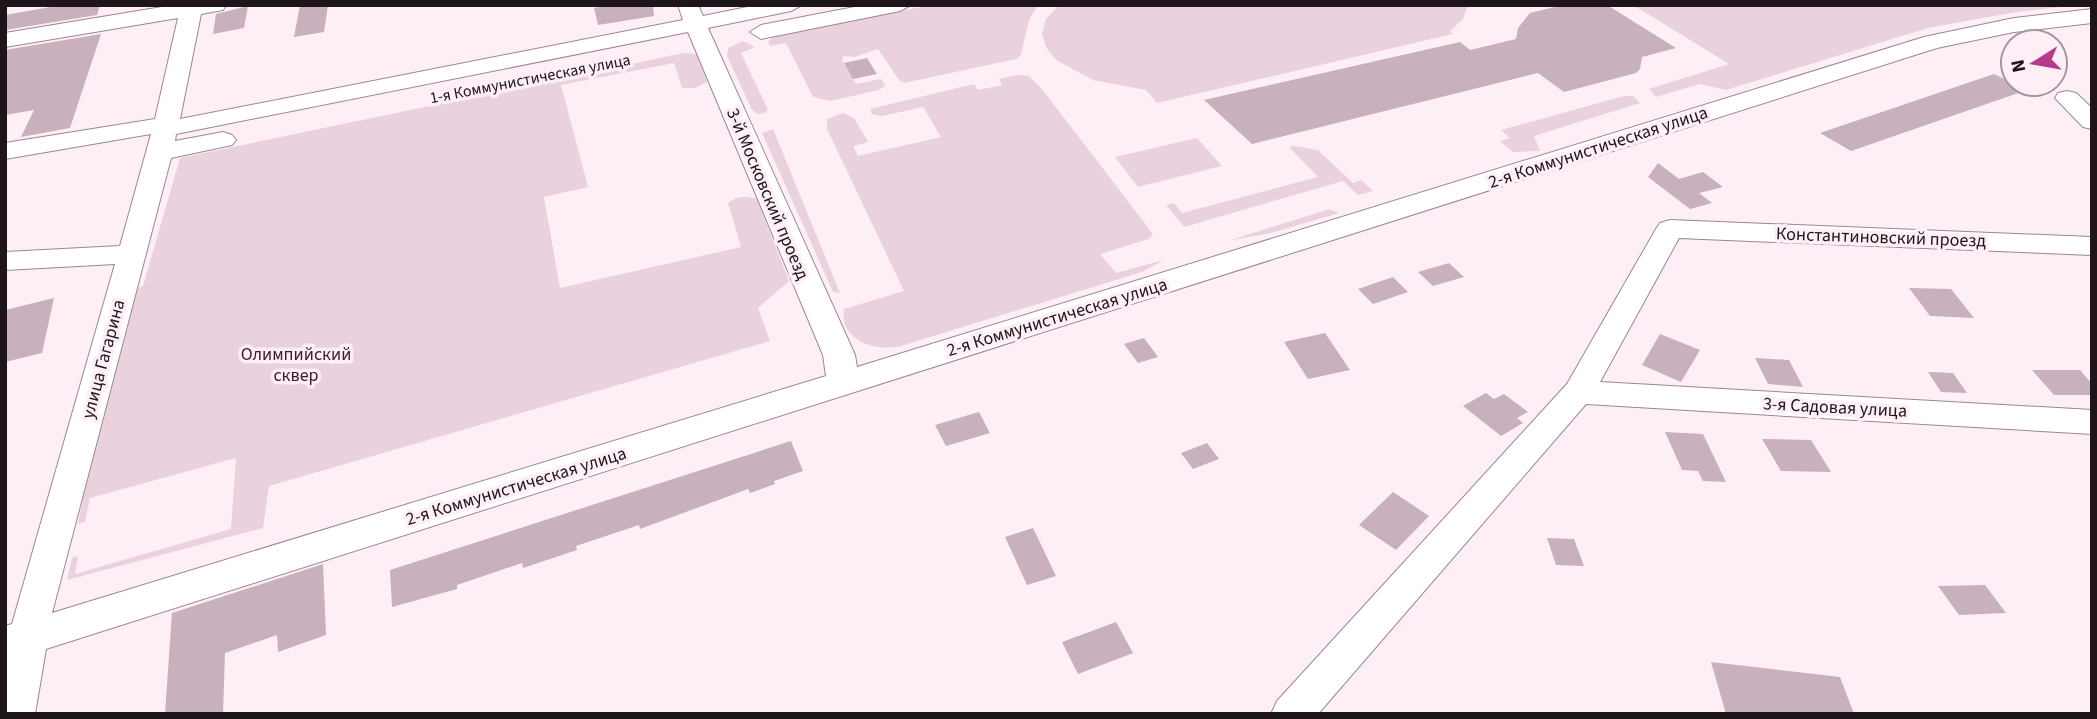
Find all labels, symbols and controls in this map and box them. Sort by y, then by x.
north arrow [1999,28,2069,98]
street label: 1-я Коммунистическая улица [428,49,632,109]
text: N [2004,57,2033,75]
street label: 2-я Коммунистическая улица [1485,100,1711,195]
street label: 3-й Московский проезд [720,104,815,284]
street label: Константиновский проезд [1775,221,1987,254]
street label: 2-я Коммунистическая улица [944,272,1171,363]
street label: улица Гагарина [76,297,131,421]
park label: Олимпийский сквер [241,342,351,388]
street label: 3-я Садовая улица [1762,391,1908,424]
street label: 2-я Коммунистическая улица [403,441,630,532]

